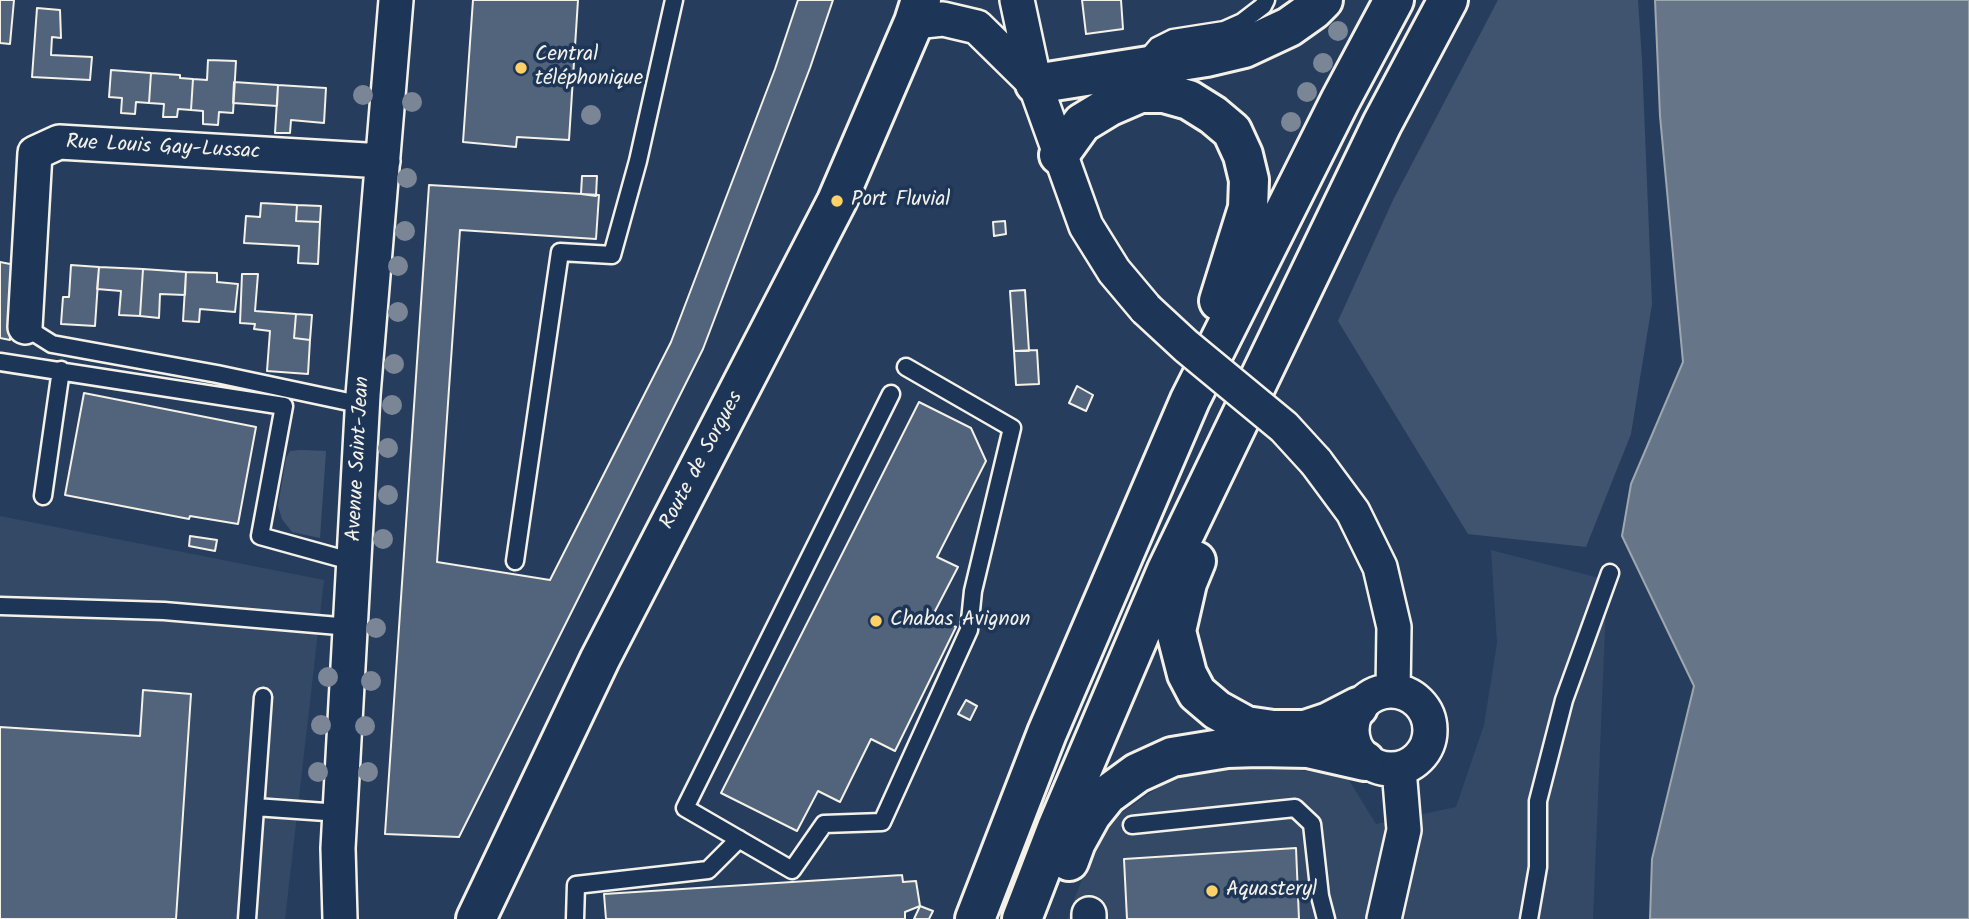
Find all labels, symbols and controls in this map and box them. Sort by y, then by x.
place label: Central téléphonique [535,43,643,93]
marker: Central téléphonique [513,60,529,76]
street label: Rue Louis Gay-Lussac [65,131,261,167]
place label: Port Fluvial [851,188,950,214]
marker: Port Fluvial [829,193,845,209]
street label: Avenue Saint-Jean [343,376,377,542]
street label: Route de Sorgues [656,388,750,534]
place label: Chabas Avignon [890,608,1030,634]
marker: Chabas Avignon [868,613,884,629]
place label: Aquasteryl [1226,878,1317,904]
marker: Aquasteryl [1204,883,1220,899]

